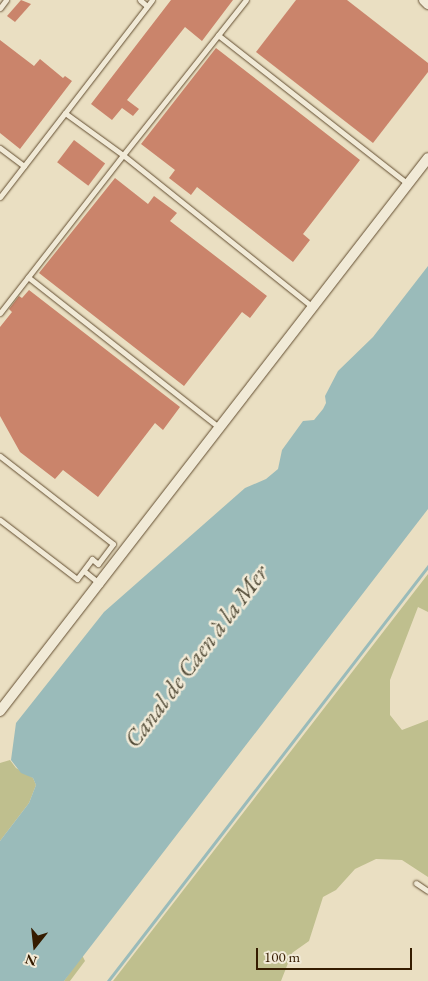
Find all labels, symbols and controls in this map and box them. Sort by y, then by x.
water label: Canal de Caen à la Mer [118,559,274,753]
north arrow [10,921,60,971]
scale bar [258,938,414,970]
text: 100 m [264,947,300,966]
text: N [23,950,39,971]

